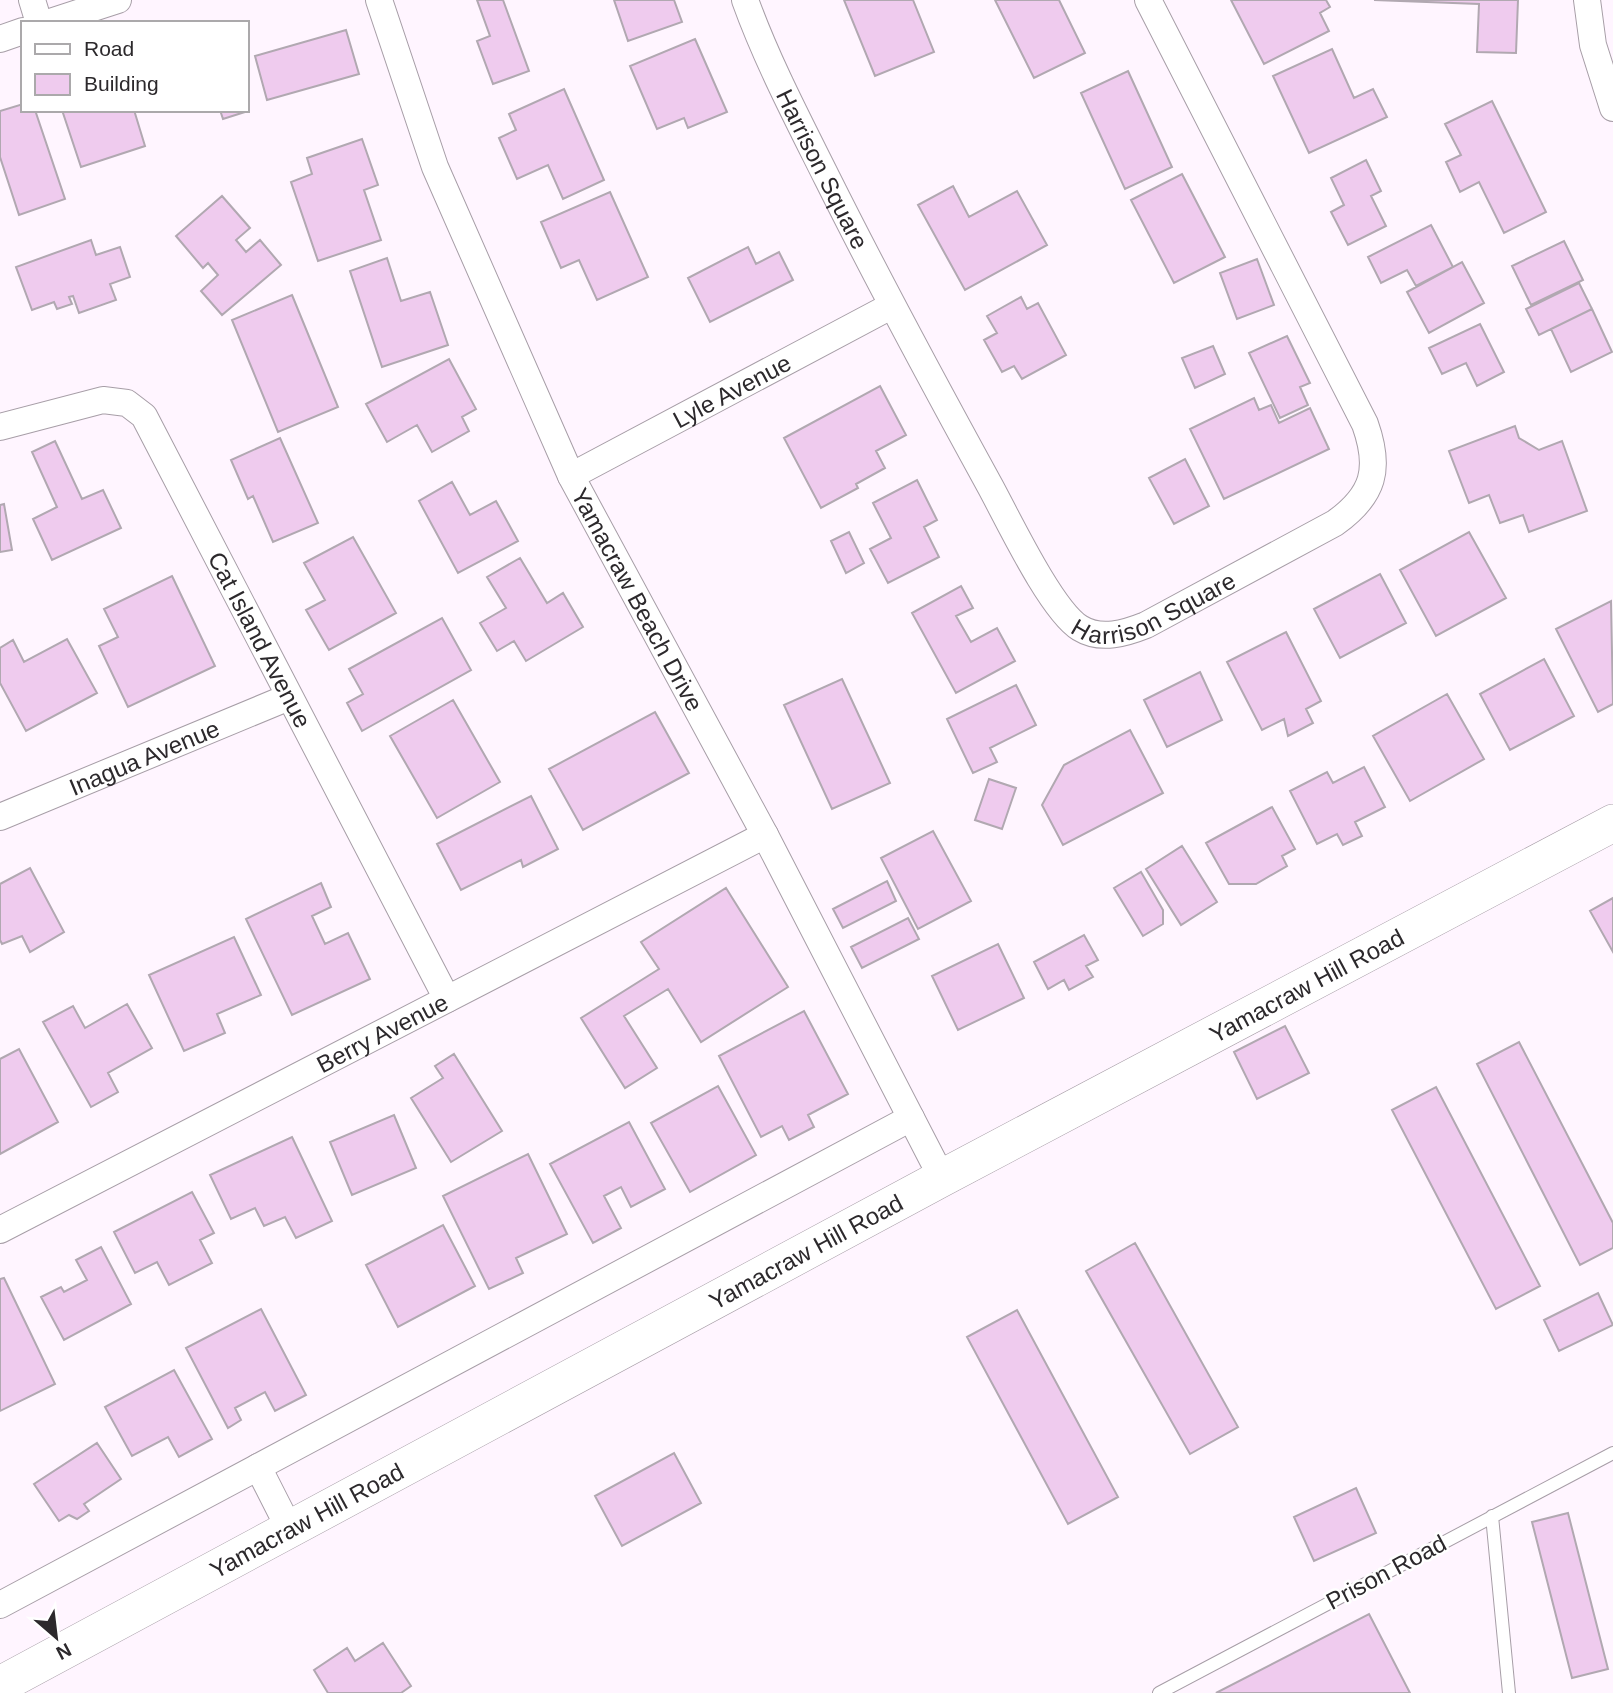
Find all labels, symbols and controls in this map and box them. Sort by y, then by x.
legend [21,21,248,112]
text: Road [84,37,134,60]
text: Building [84,72,159,95]
street label: Harrison Square [771,85,874,253]
street label: Lyle Avenue [668,348,795,433]
street label: Yamacraw Beach Drive [567,483,709,715]
street label: Cat Island Avenue [203,547,317,732]
street label: Harrison Square [1067,566,1240,649]
street label: Inagua Avenue [65,714,223,800]
street label: Yamacraw Hill Road [1205,923,1408,1048]
street label: Berry Avenue [312,988,452,1078]
street label: Yamacraw Hill Road [704,1188,907,1314]
street label: Yamacraw Hill Road [205,1457,408,1583]
street label: Prison Road [1321,1529,1451,1615]
north arrow [21,1602,91,1672]
text: N [53,1639,75,1664]

